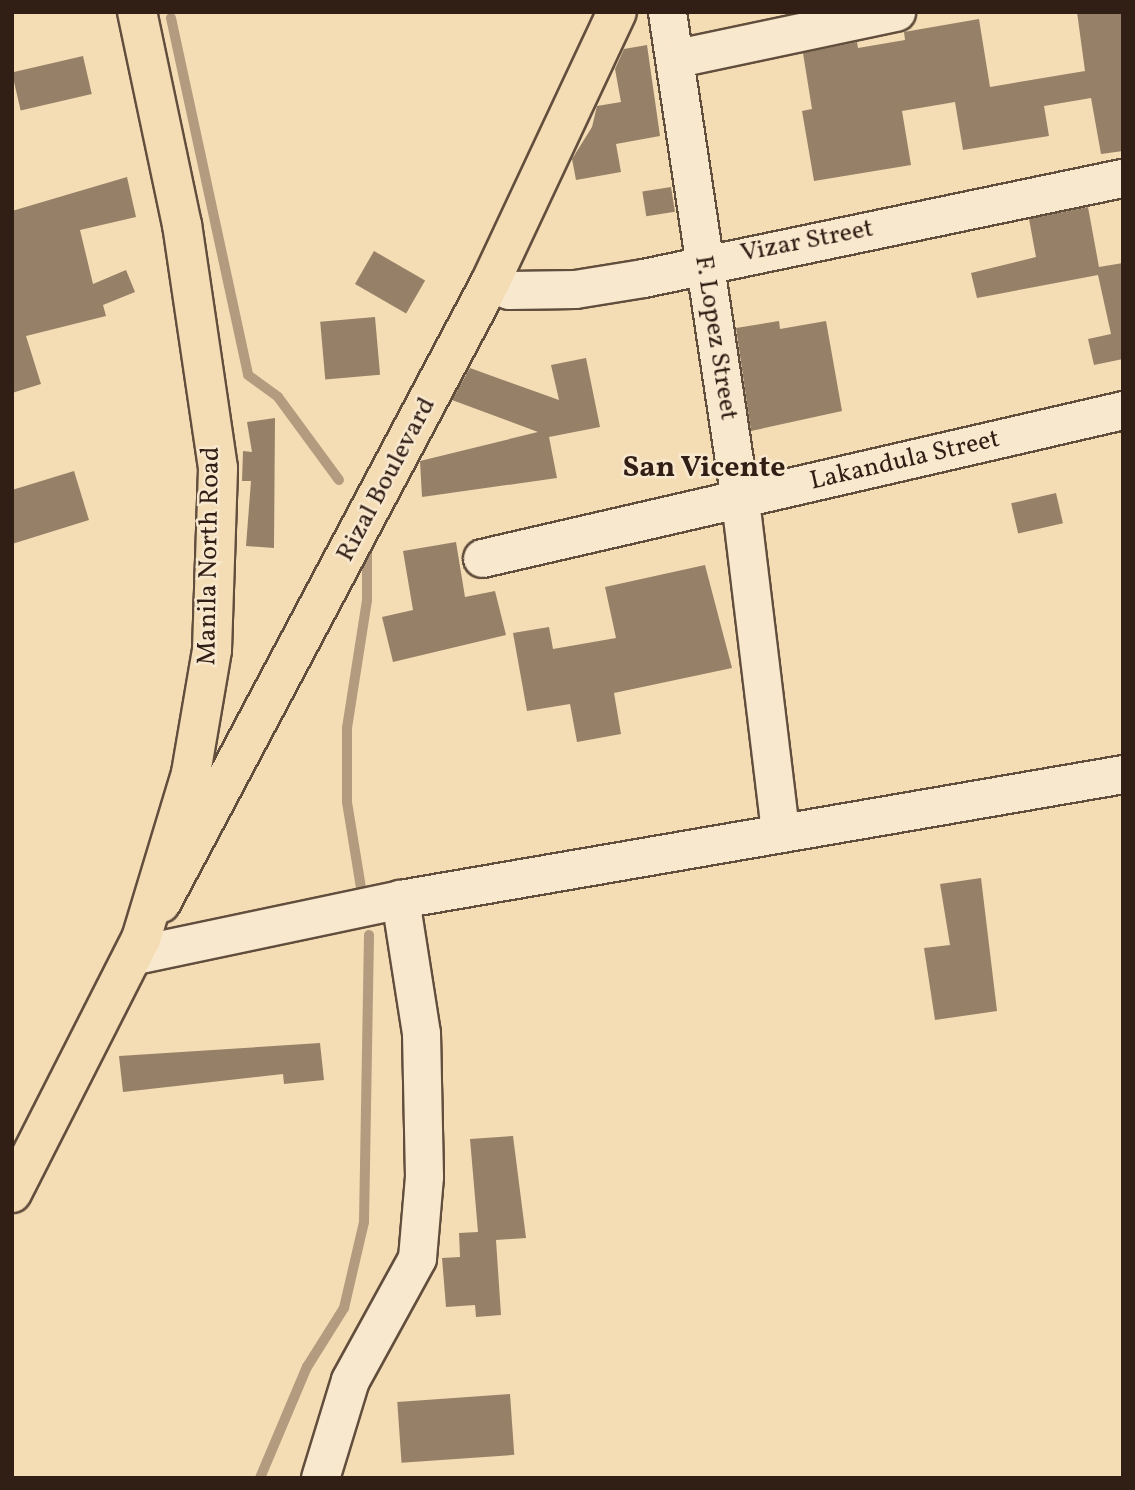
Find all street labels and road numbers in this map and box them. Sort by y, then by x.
street label: Vizar Street [738,214,876,270]
street label: F. Lopez Street [687,253,743,423]
street label: Rizal Boulevard [331,393,443,567]
street label: Lakandula Street [807,424,1003,498]
street label: Manila North Road [192,446,228,666]

